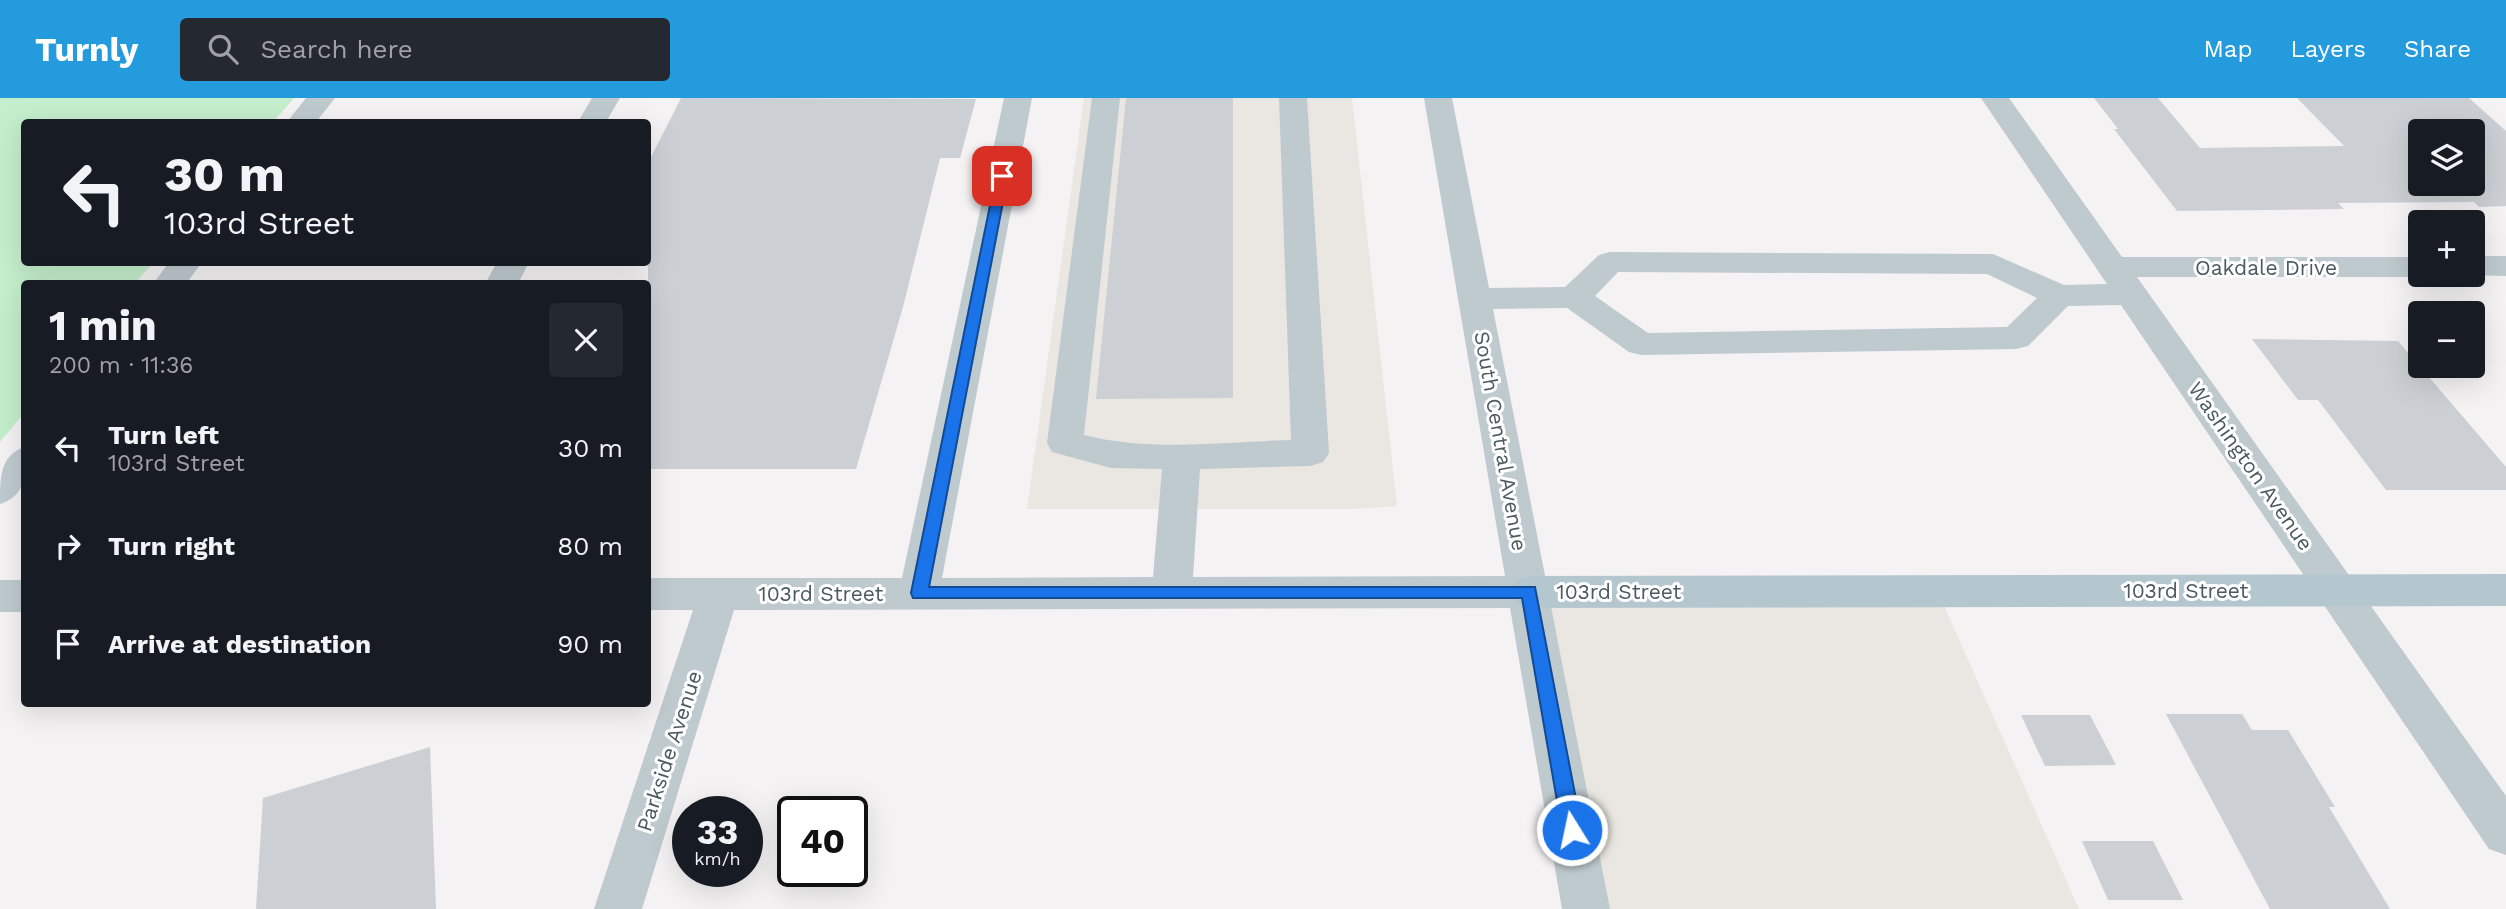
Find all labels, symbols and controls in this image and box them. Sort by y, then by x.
search box [180,18,670,81]
text: Turnly [35,30,138,69]
icon: search [204,30,242,68]
text: Search here [260,34,413,64]
text: Map [2204,35,2252,63]
text: Layers [2290,35,2366,63]
text: Share [2404,35,2471,63]
map controls [2408,119,2485,378]
button: layers [2408,119,2485,196]
text: 30 m [164,145,285,203]
pin [972,146,1032,206]
icon: left [49,147,140,238]
icon: arrive [983,157,1021,195]
text: 103rd Street [164,204,354,242]
button: + [2408,210,2485,287]
street label: Oakdale Drive [2195,255,2337,280]
text: 1 min [49,301,157,350]
button: − [2408,301,2485,378]
button: close [549,303,623,377]
street label: South Central Avenue [1469,329,1533,553]
text: 200 m · 11:36 [49,352,193,379]
street label: Washington Avenue [2183,377,2319,555]
text: Turn left [108,420,219,450]
icon: left [49,429,87,467]
text: 30 m [558,433,623,463]
text: 103rd Street [108,450,245,477]
icon: right [49,527,87,565]
text: Turn right [108,531,235,561]
text: 80 m [557,531,623,561]
street label: 103rd Street [2124,578,2249,603]
street label: 103rd Street [1557,579,1682,604]
street label: 103rd Street [759,581,884,606]
icon: arrive [49,625,87,663]
text: Arrive at destination [108,629,371,659]
text: 90 m [557,629,623,659]
street label: Parkside Avenue [631,667,707,835]
position arrow [1535,793,1609,867]
speed limit sign: 40 [777,796,868,887]
text: 33 [697,811,738,853]
text: km/h [694,848,741,869]

